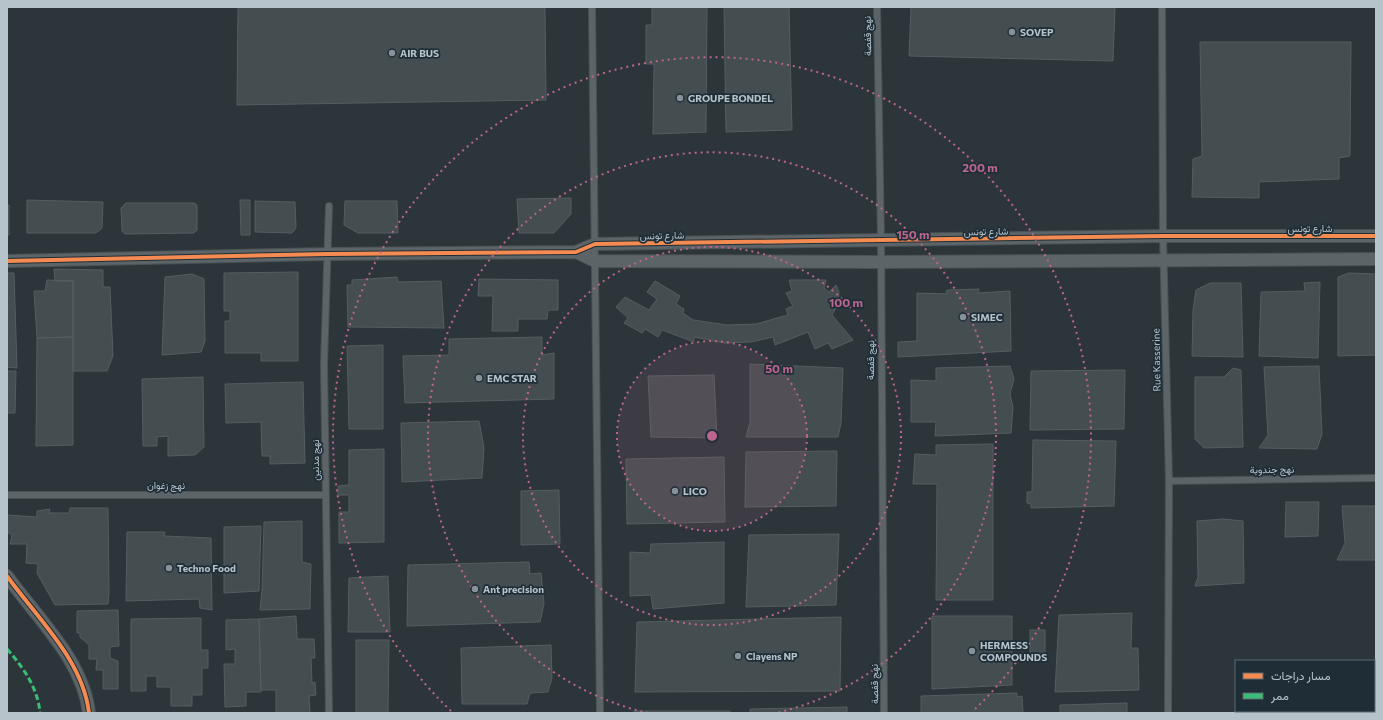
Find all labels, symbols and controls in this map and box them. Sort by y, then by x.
street label: نهج قفصة [861,16,874,56]
place label: SOVEP [1020,26,1054,38]
marker: SOVEP [1007,27,1017,37]
place label: AIR BUS [400,47,439,59]
marker: AIR BUS [387,48,397,58]
place label: GROUPE BONDEL [688,92,773,104]
marker: GROUPE BONDEL [675,93,685,103]
text: 200 m [962,160,998,174]
street label: شارع تونس [1288,222,1332,235]
street label: شارع تونس [964,225,1009,238]
text: 150 m [896,227,930,241]
street label: شارع تونس [640,229,685,242]
text: 100 m [829,295,863,309]
place label: SIMEC [971,311,1003,323]
marker: SIMEC [958,312,968,322]
street label: Rue Kasserine [1149,328,1163,392]
street label: نهج قفصة [864,340,877,380]
text: 50 m [765,361,793,375]
place label: EMC STAR [487,372,537,384]
marker: EMC STAR [474,373,484,383]
centre of rings [705,429,719,443]
street label: نهج مدنين [309,439,322,481]
street label: نهج جندوبة [1250,463,1295,476]
street label: نهج زغوان [147,479,185,492]
place label: LICO [683,485,707,497]
marker: LICO [670,486,680,496]
place label: Techno Food [177,562,236,574]
marker: Techno Food [164,563,174,573]
place label: Ant precision [483,583,544,595]
marker: Ant precision [470,584,480,594]
place label: HERMESS COMPOUNDS [980,639,1047,663]
marker: HERMESS COMPOUNDS [967,646,977,656]
place label: Clayens NP [746,650,798,662]
marker: Clayens NP [733,651,743,661]
legend [1235,660,1375,712]
street label: نهج قفصة [868,664,881,704]
text: مسار دراجات [1271,668,1331,684]
text: ممر [1270,688,1289,704]

